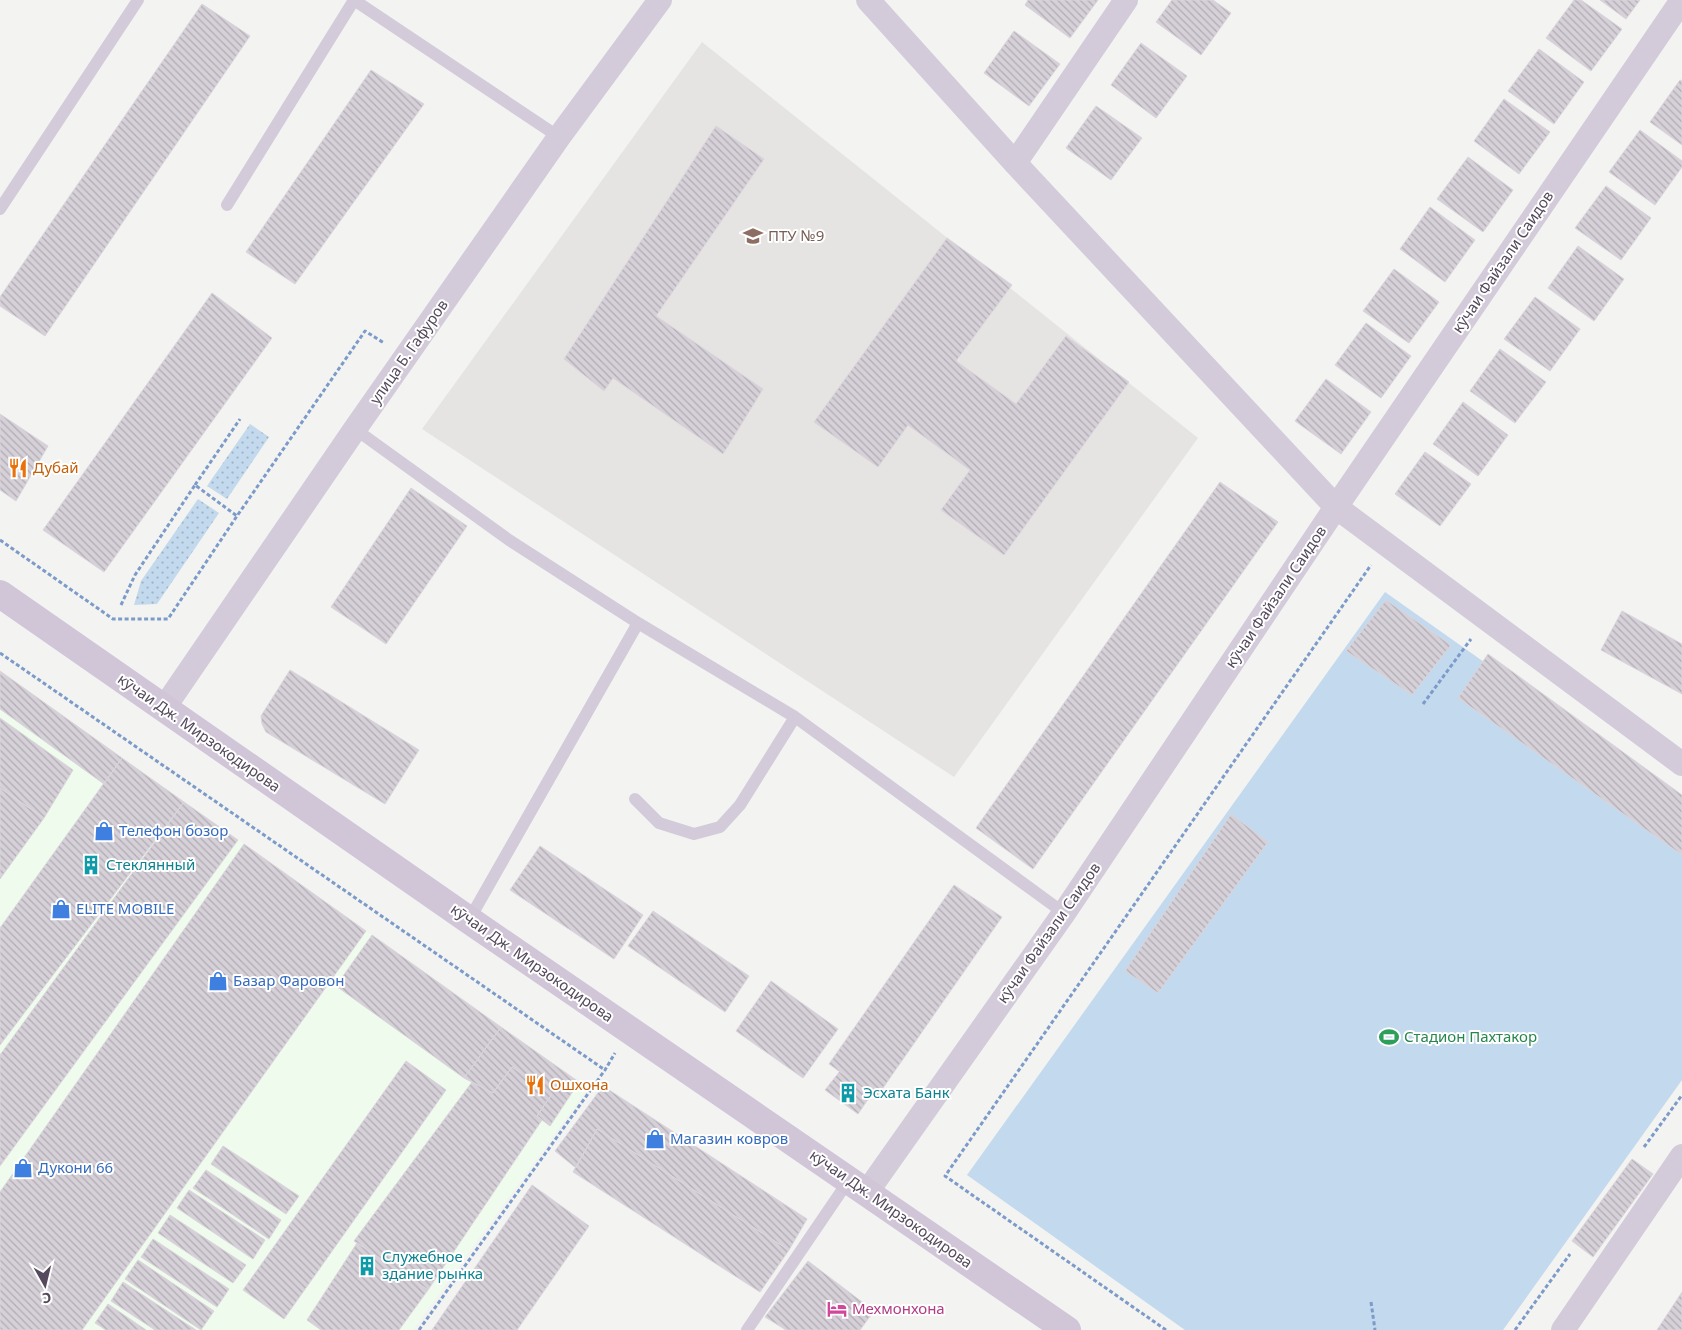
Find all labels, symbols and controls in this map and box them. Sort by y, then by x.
street label: кӯчаи Файзали Саидов [1447,186,1557,336]
school or university icon: ПТУ №9 [742,225,764,247]
place label: ПТУ №9 [768,225,824,245]
street label: улица Б. Гафуров [365,295,452,408]
restaurant icon: Дубай [7,457,29,479]
place label: Дубай [33,457,79,477]
street label: кӯчаи Файзали Саидов [1220,521,1330,671]
street label: кӯчаи Дж. Мирзокодирова [114,668,285,796]
shop icon: Телефон бозор [93,820,115,842]
place label: Телефон бозор [119,820,228,840]
building icon: Стеклянный [80,854,102,876]
place label: Стеклянный [106,854,195,874]
street label: кӯчаи Файзали Саидов [992,858,1104,1007]
shop icon: ELITE MOBILE [50,898,72,920]
place label: ELITE MOBILE [76,898,174,918]
street label: кӯчаи Дж. Мирзокодирова [447,898,618,1026]
shop icon: Базар Фаровон [207,970,229,992]
place label: Базар Фаровон [233,970,344,990]
sports icon: Стадион Пахтакор [1378,1026,1400,1048]
place label: Стадион Пахтакор [1404,1026,1537,1046]
restaurant icon: Ошхона [524,1074,546,1096]
place label: Ошхона [550,1074,609,1094]
building icon: Эсхата Банк [837,1082,859,1104]
place label: Эсхата Банк [863,1082,950,1102]
shop icon: Магазин ковров [644,1128,666,1150]
place label: Магазин ковров [670,1128,788,1148]
street label: кӯчаи Дж. Мирзокодирова [806,1144,977,1272]
shop icon: Дукони 66 [12,1157,34,1179]
place label: Дукони 66 [38,1157,113,1177]
place label: Служебное здание рынка [382,1246,483,1283]
building icon: Служебное здание рынка [356,1255,378,1277]
north arrow [20,1260,70,1310]
text: С [41,1288,53,1308]
hotel icon: Мехмонхона [826,1298,848,1320]
place label: Мехмонхона [852,1298,945,1318]

